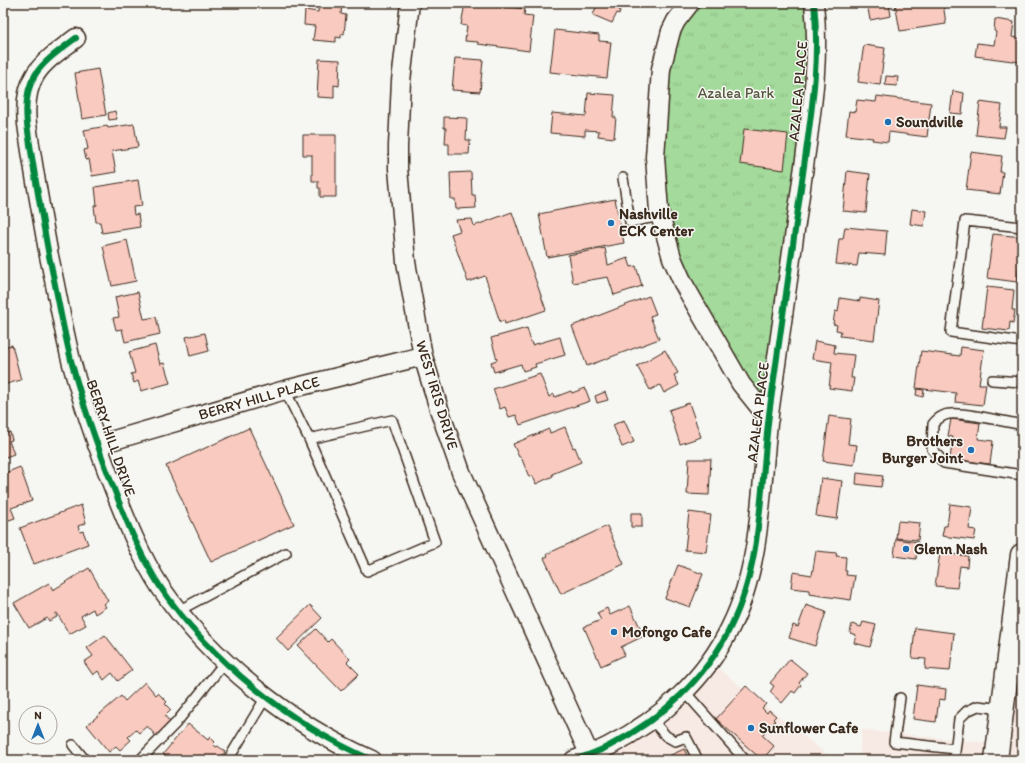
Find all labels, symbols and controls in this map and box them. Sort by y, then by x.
street label: AZALEA PLACE [785,40,811,142]
park label: Azalea Park [698,84,775,102]
place label: Soundville [896,113,963,131]
marker: Soundville [883,117,893,127]
place label: Nashville ECK Center [619,205,695,240]
marker: Nashville ECK Center [606,218,616,228]
street label: WEST IRIS DRIVE [412,338,462,452]
street label: AZALEA PLACE [743,361,773,463]
street label: BERRY HILL PLACE [196,372,322,424]
street label: BERRY HILL DRIVE [83,377,139,499]
place label: Brothers Burger Joint [882,432,963,468]
marker: Brothers Burger Joint [966,445,976,455]
place label: Glenn Nash [914,540,988,558]
marker: Glenn Nash [901,544,911,554]
place label: Mofongo Cafe [622,623,712,642]
marker: Mofongo Cafe [609,627,619,637]
north arrow [18,705,58,745]
text: N [34,709,42,722]
place label: Sunflower Cafe [759,719,858,737]
marker: Sunflower Cafe [746,723,756,733]

